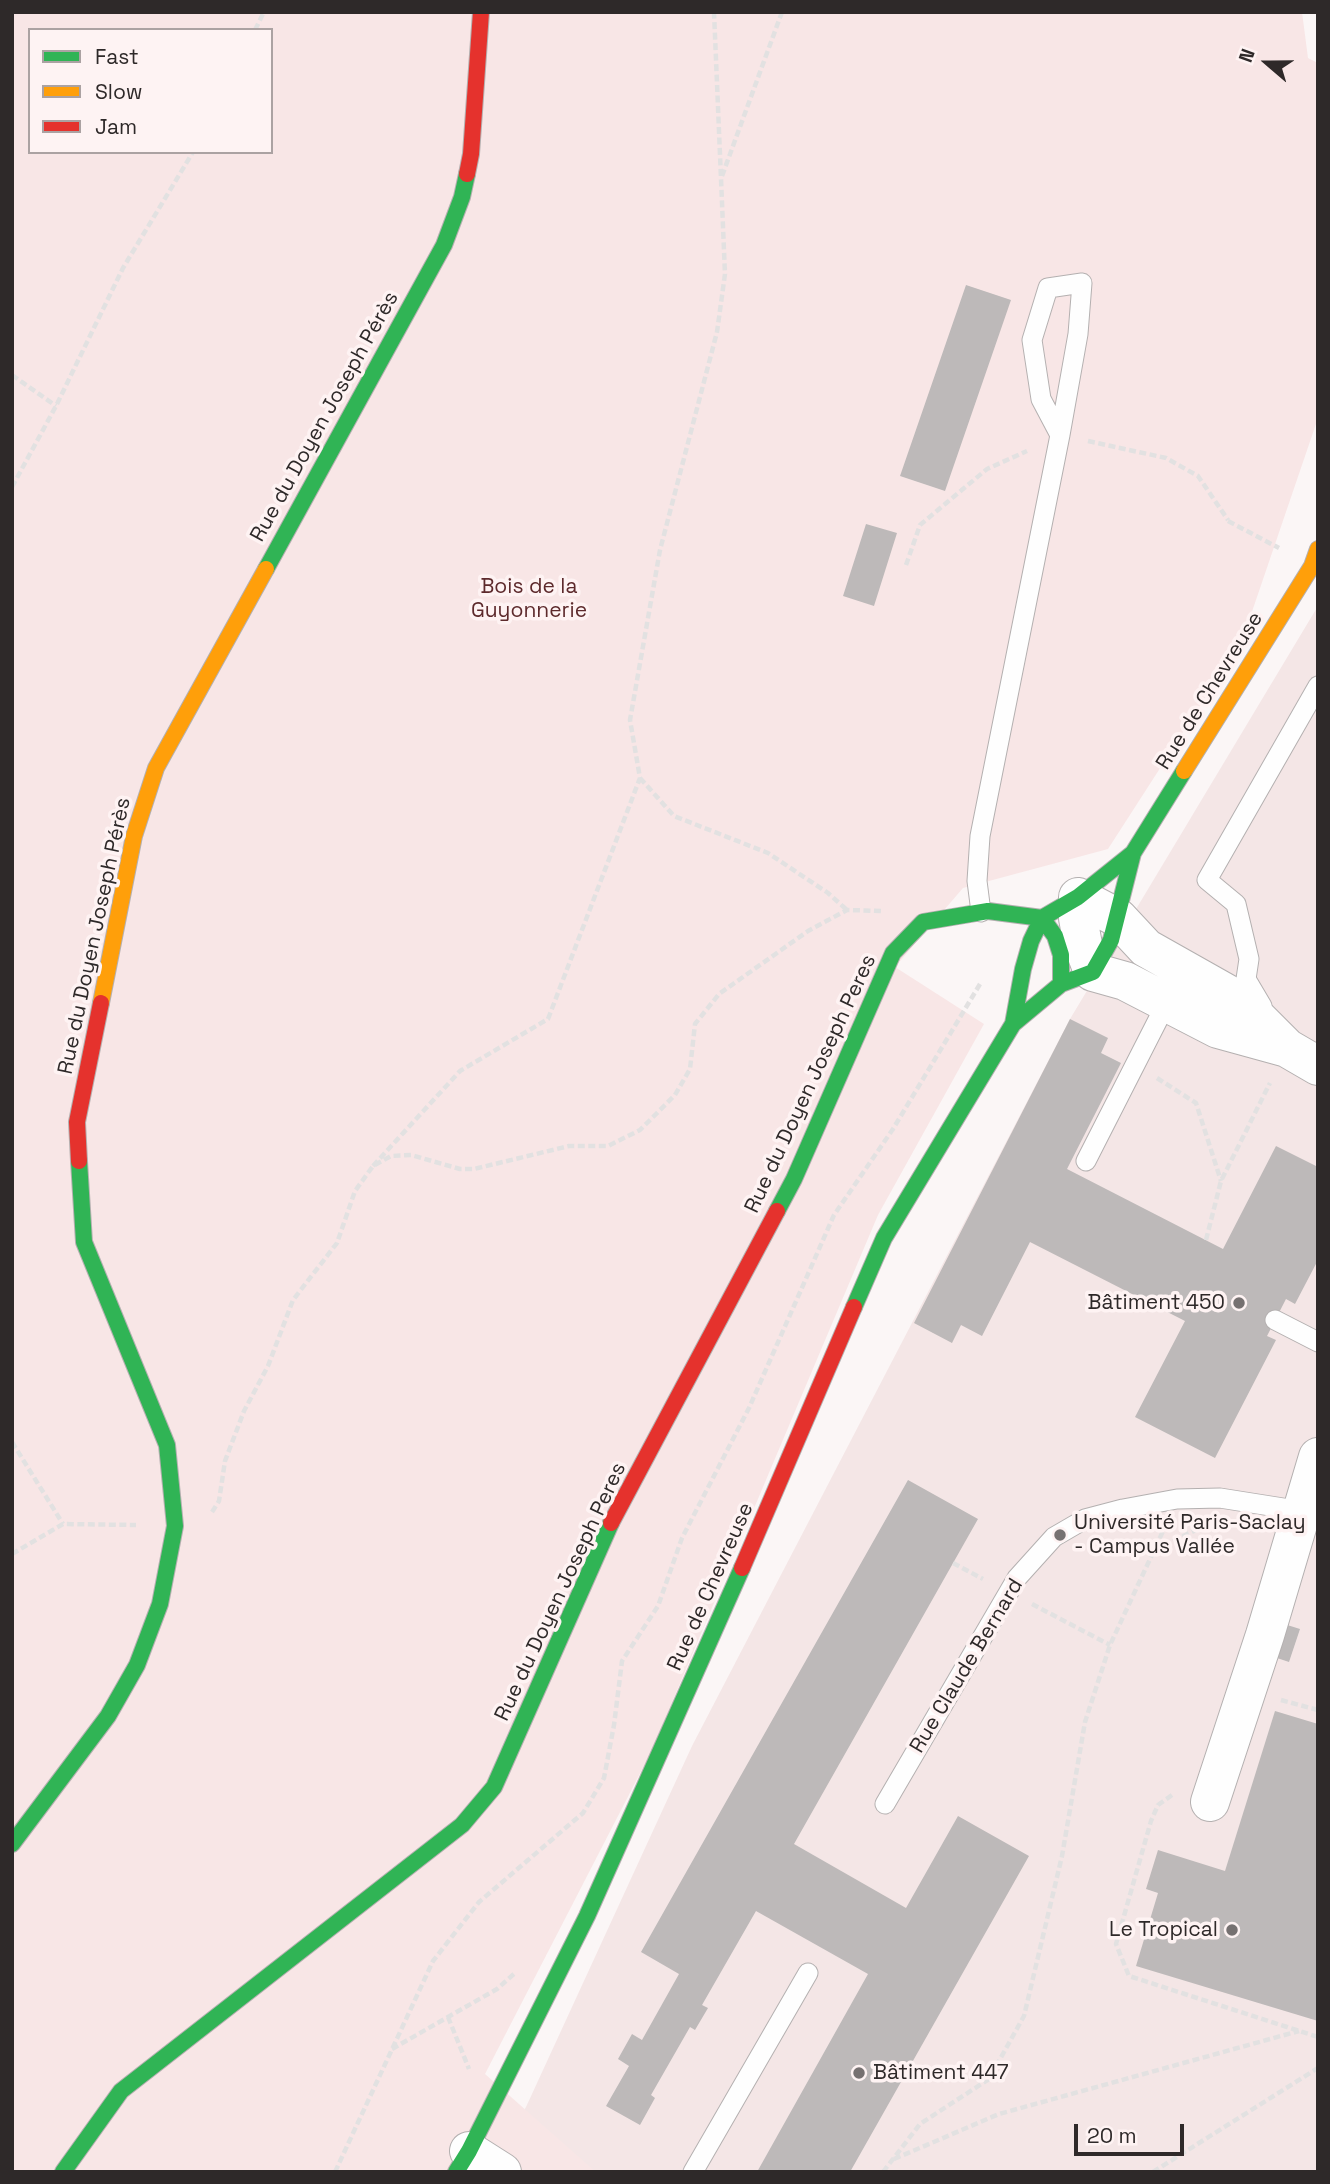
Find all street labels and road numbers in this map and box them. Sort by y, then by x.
street label: Rue du Doyen Joseph Pérès [246,288,404,546]
street label: Rue de Chevreuse [1151,607,1269,775]
street label: Rue du Doyen Joseph Pérès [53,795,137,1077]
street label: Rue du Doyen Joseph Peres [740,951,882,1217]
street label: Rue du Doyen Joseph Peres [490,1459,632,1725]
street label: Rue de Chevreuse [663,1499,759,1675]
street label: Rue Claude Bernard [905,1574,1029,1758]

